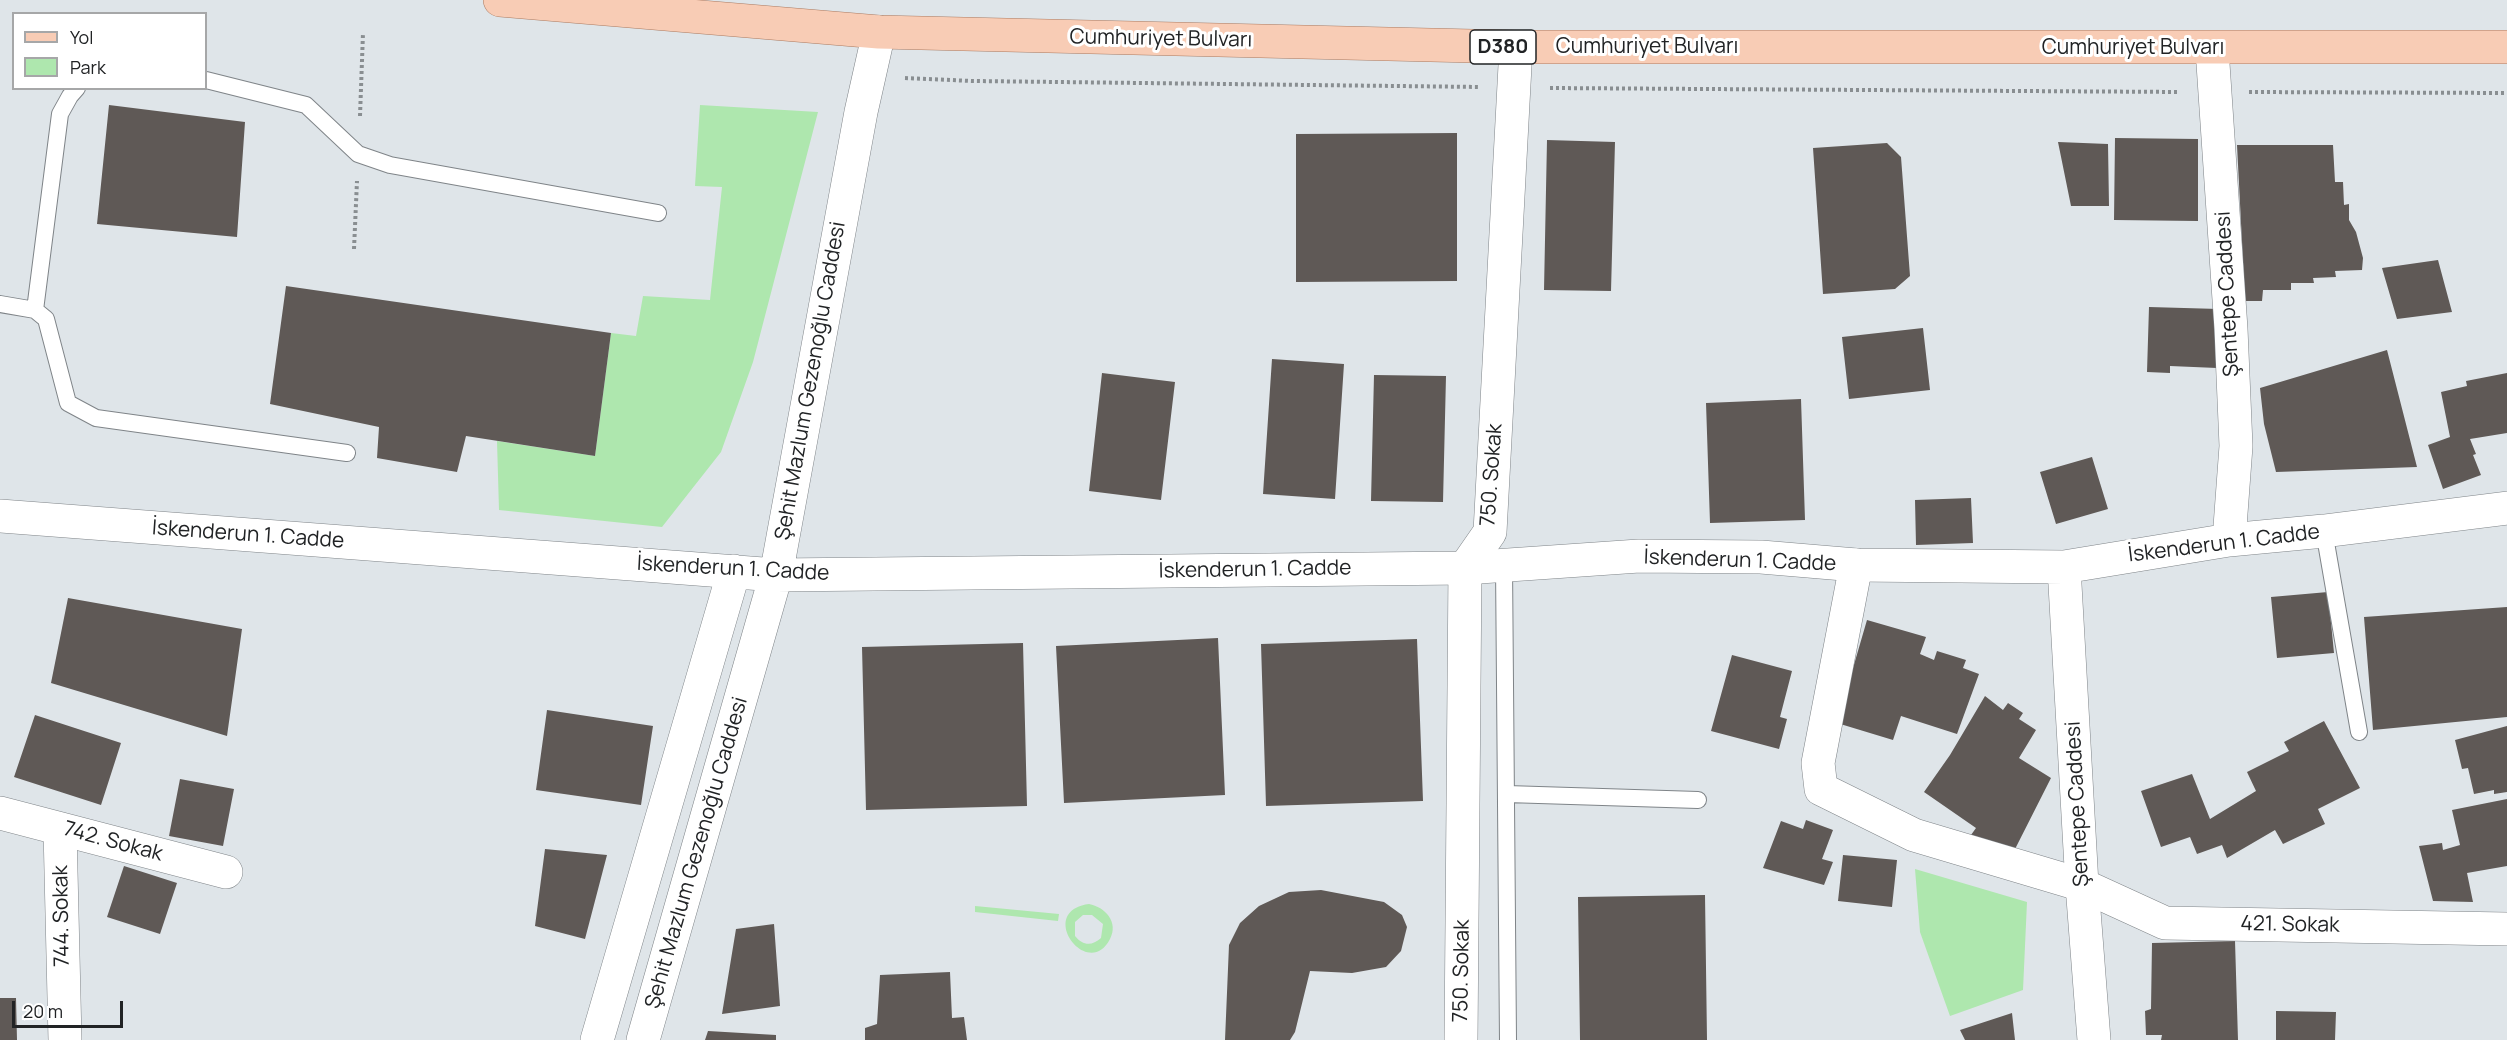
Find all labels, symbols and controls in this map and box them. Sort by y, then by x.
legend [12,12,207,90]
text: Yol [70,25,93,49]
street label: Cumhuriyet Bulvarı [1069,25,1253,53]
road number: D380 [1470,30,1536,64]
street label: Cumhuriyet Bulvarı [1556,34,1738,60]
street label: Cumhuriyet Bulvarı [2042,35,2224,61]
text: Park [70,55,106,79]
street label: Şentepe Caddesi [2211,210,2245,378]
street label: Şehit Mazlum Gezenoğlu Caddesi [771,220,851,542]
street label: 750. Sokak [1476,423,1508,527]
street label: İskenderun 1. Cadde [151,516,345,554]
street label: İskenderun 1. Cadde [2127,520,2321,568]
street label: İskenderun 1. Cadde [1643,545,1837,577]
street label: İskenderun 1. Cadde [636,551,830,587]
street label: İskenderun 1. Cadde [1158,556,1352,584]
street label: Şehit Mazlum Gezenoğlu Caddesi [640,694,754,1012]
street label: Şentepe Caddesi [2061,720,2095,888]
street label: 742. Sokak [61,817,165,867]
street label: 744. Sokak [49,865,75,967]
street label: 421. Sokak [2240,912,2340,938]
street label: 750. Sokak [1449,919,1475,1023]
scale bar [15,989,126,1027]
text: 20 m [23,999,63,1023]

